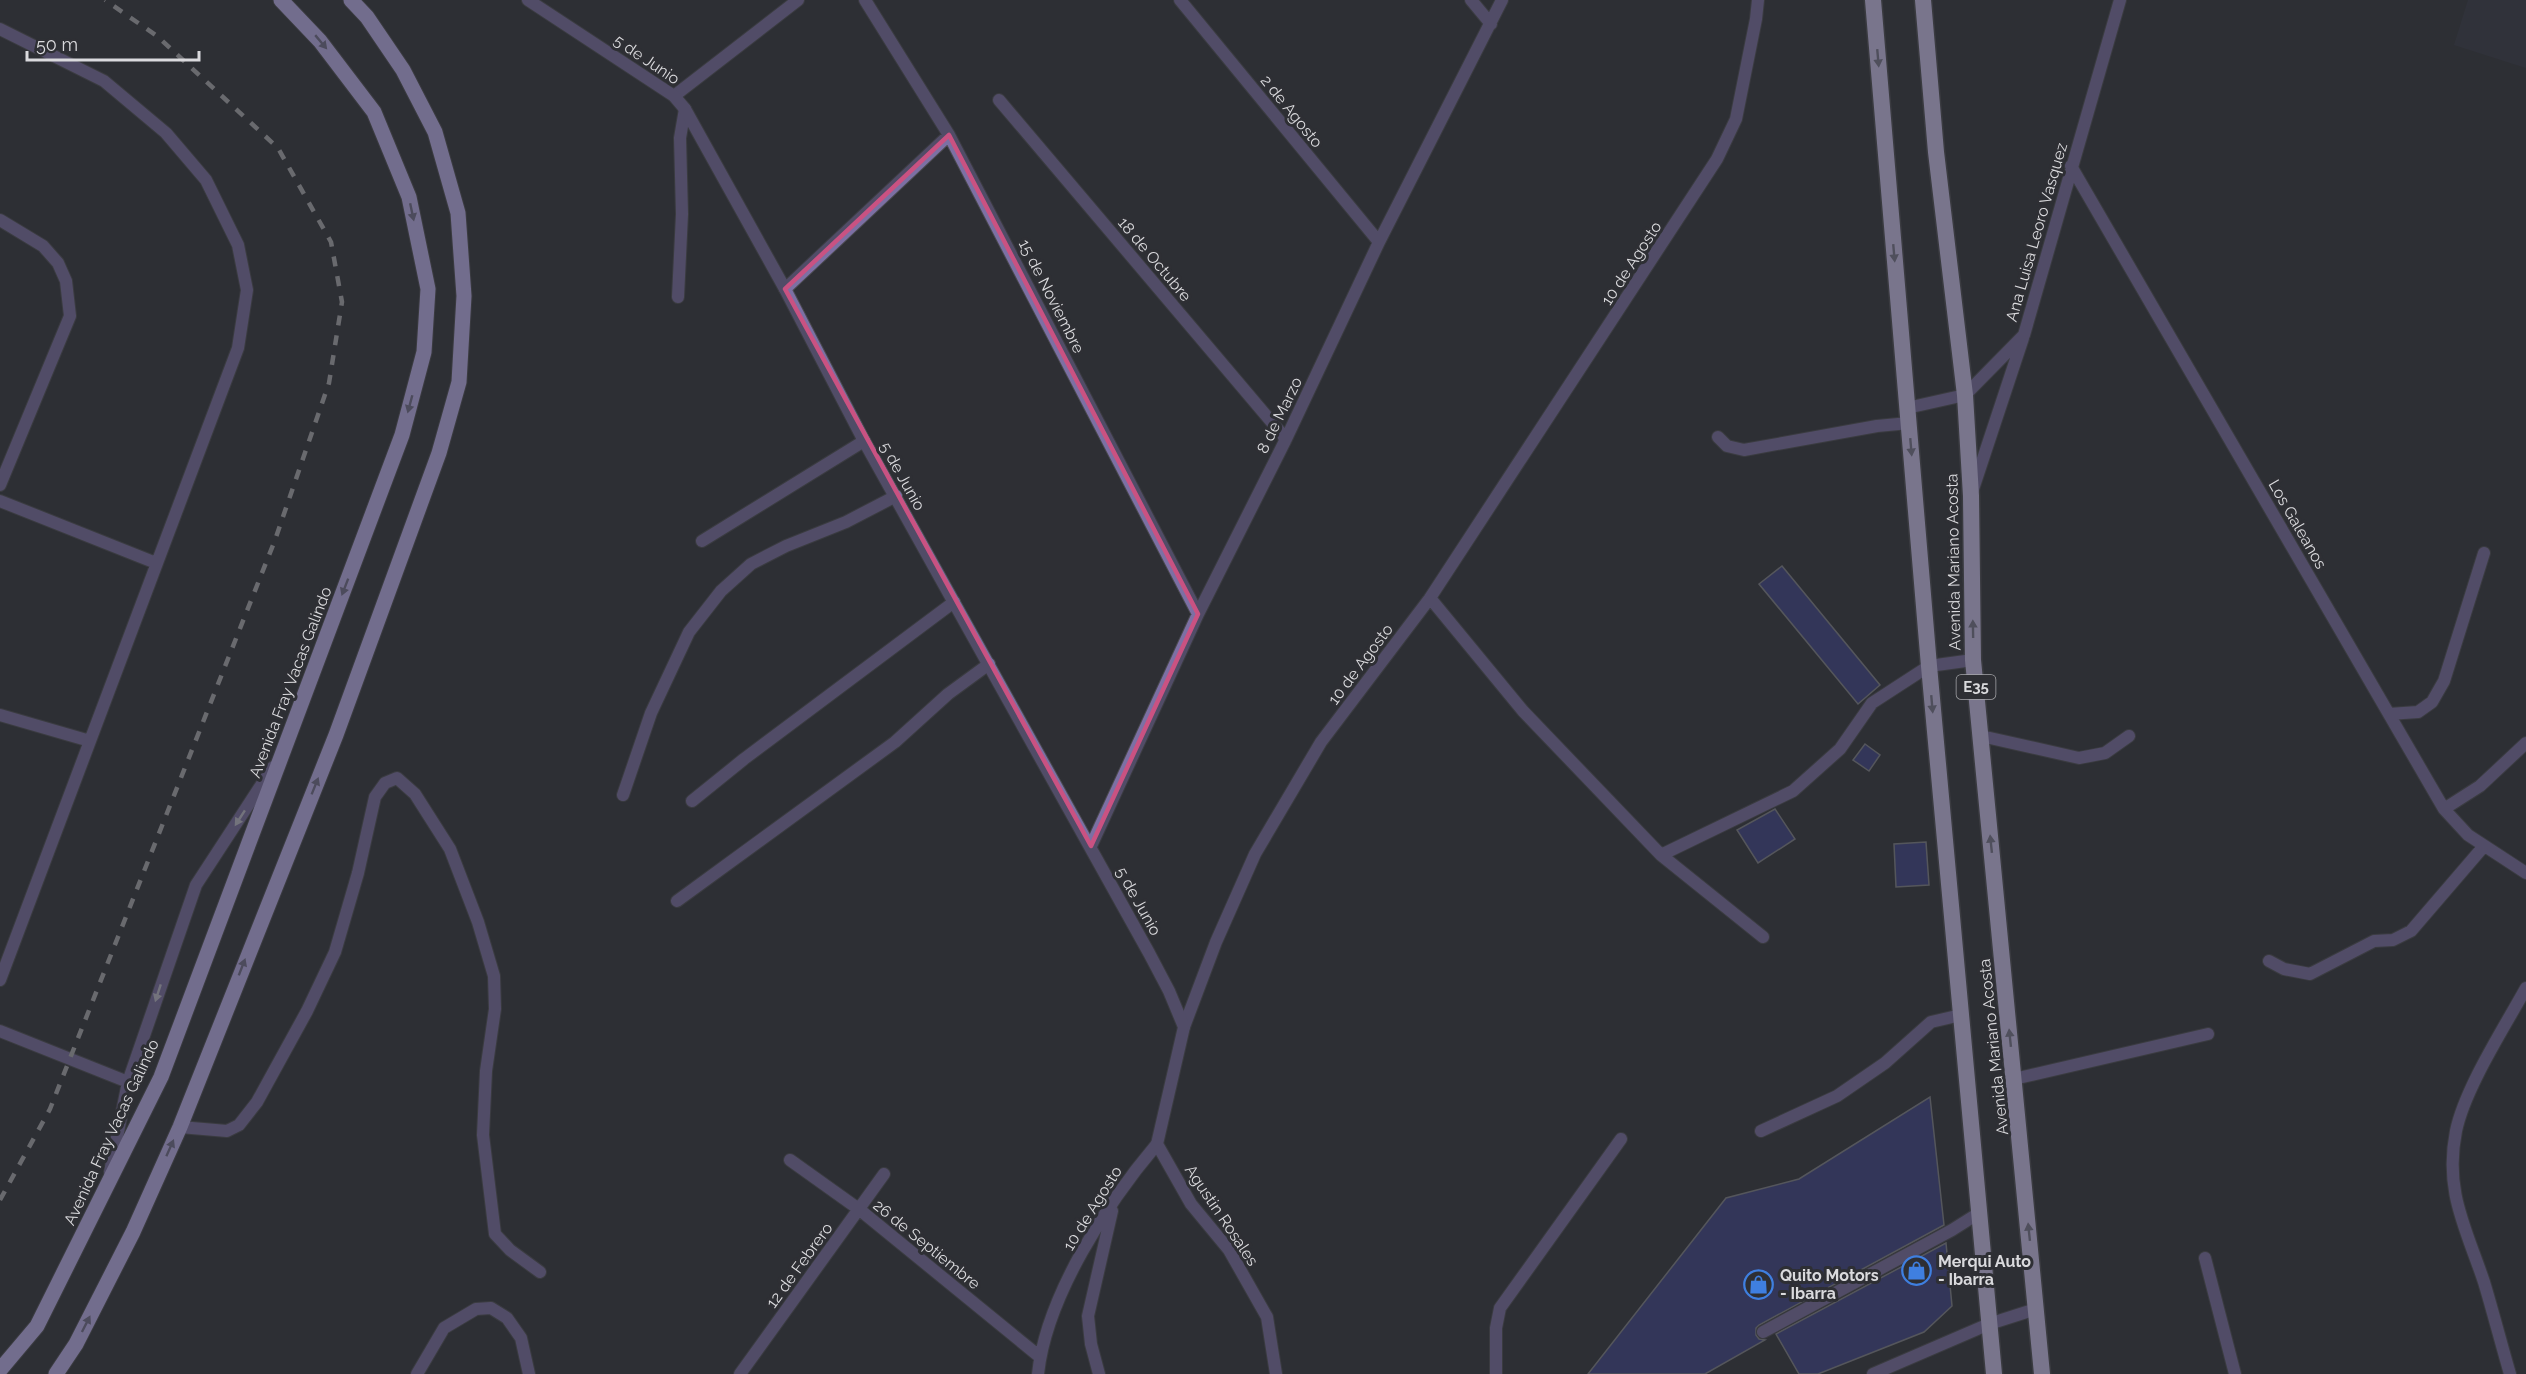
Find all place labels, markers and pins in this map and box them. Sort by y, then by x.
place label: Merqui Auto - Ibarra [1938,1252,2031,1289]
shop icon: Merqui Auto - Ibarra [1901,1254,1933,1286]
place label: Quito Motors - Ibarra [1780,1266,1879,1303]
shop icon: Quito Motors - Ibarra [1743,1268,1775,1300]

